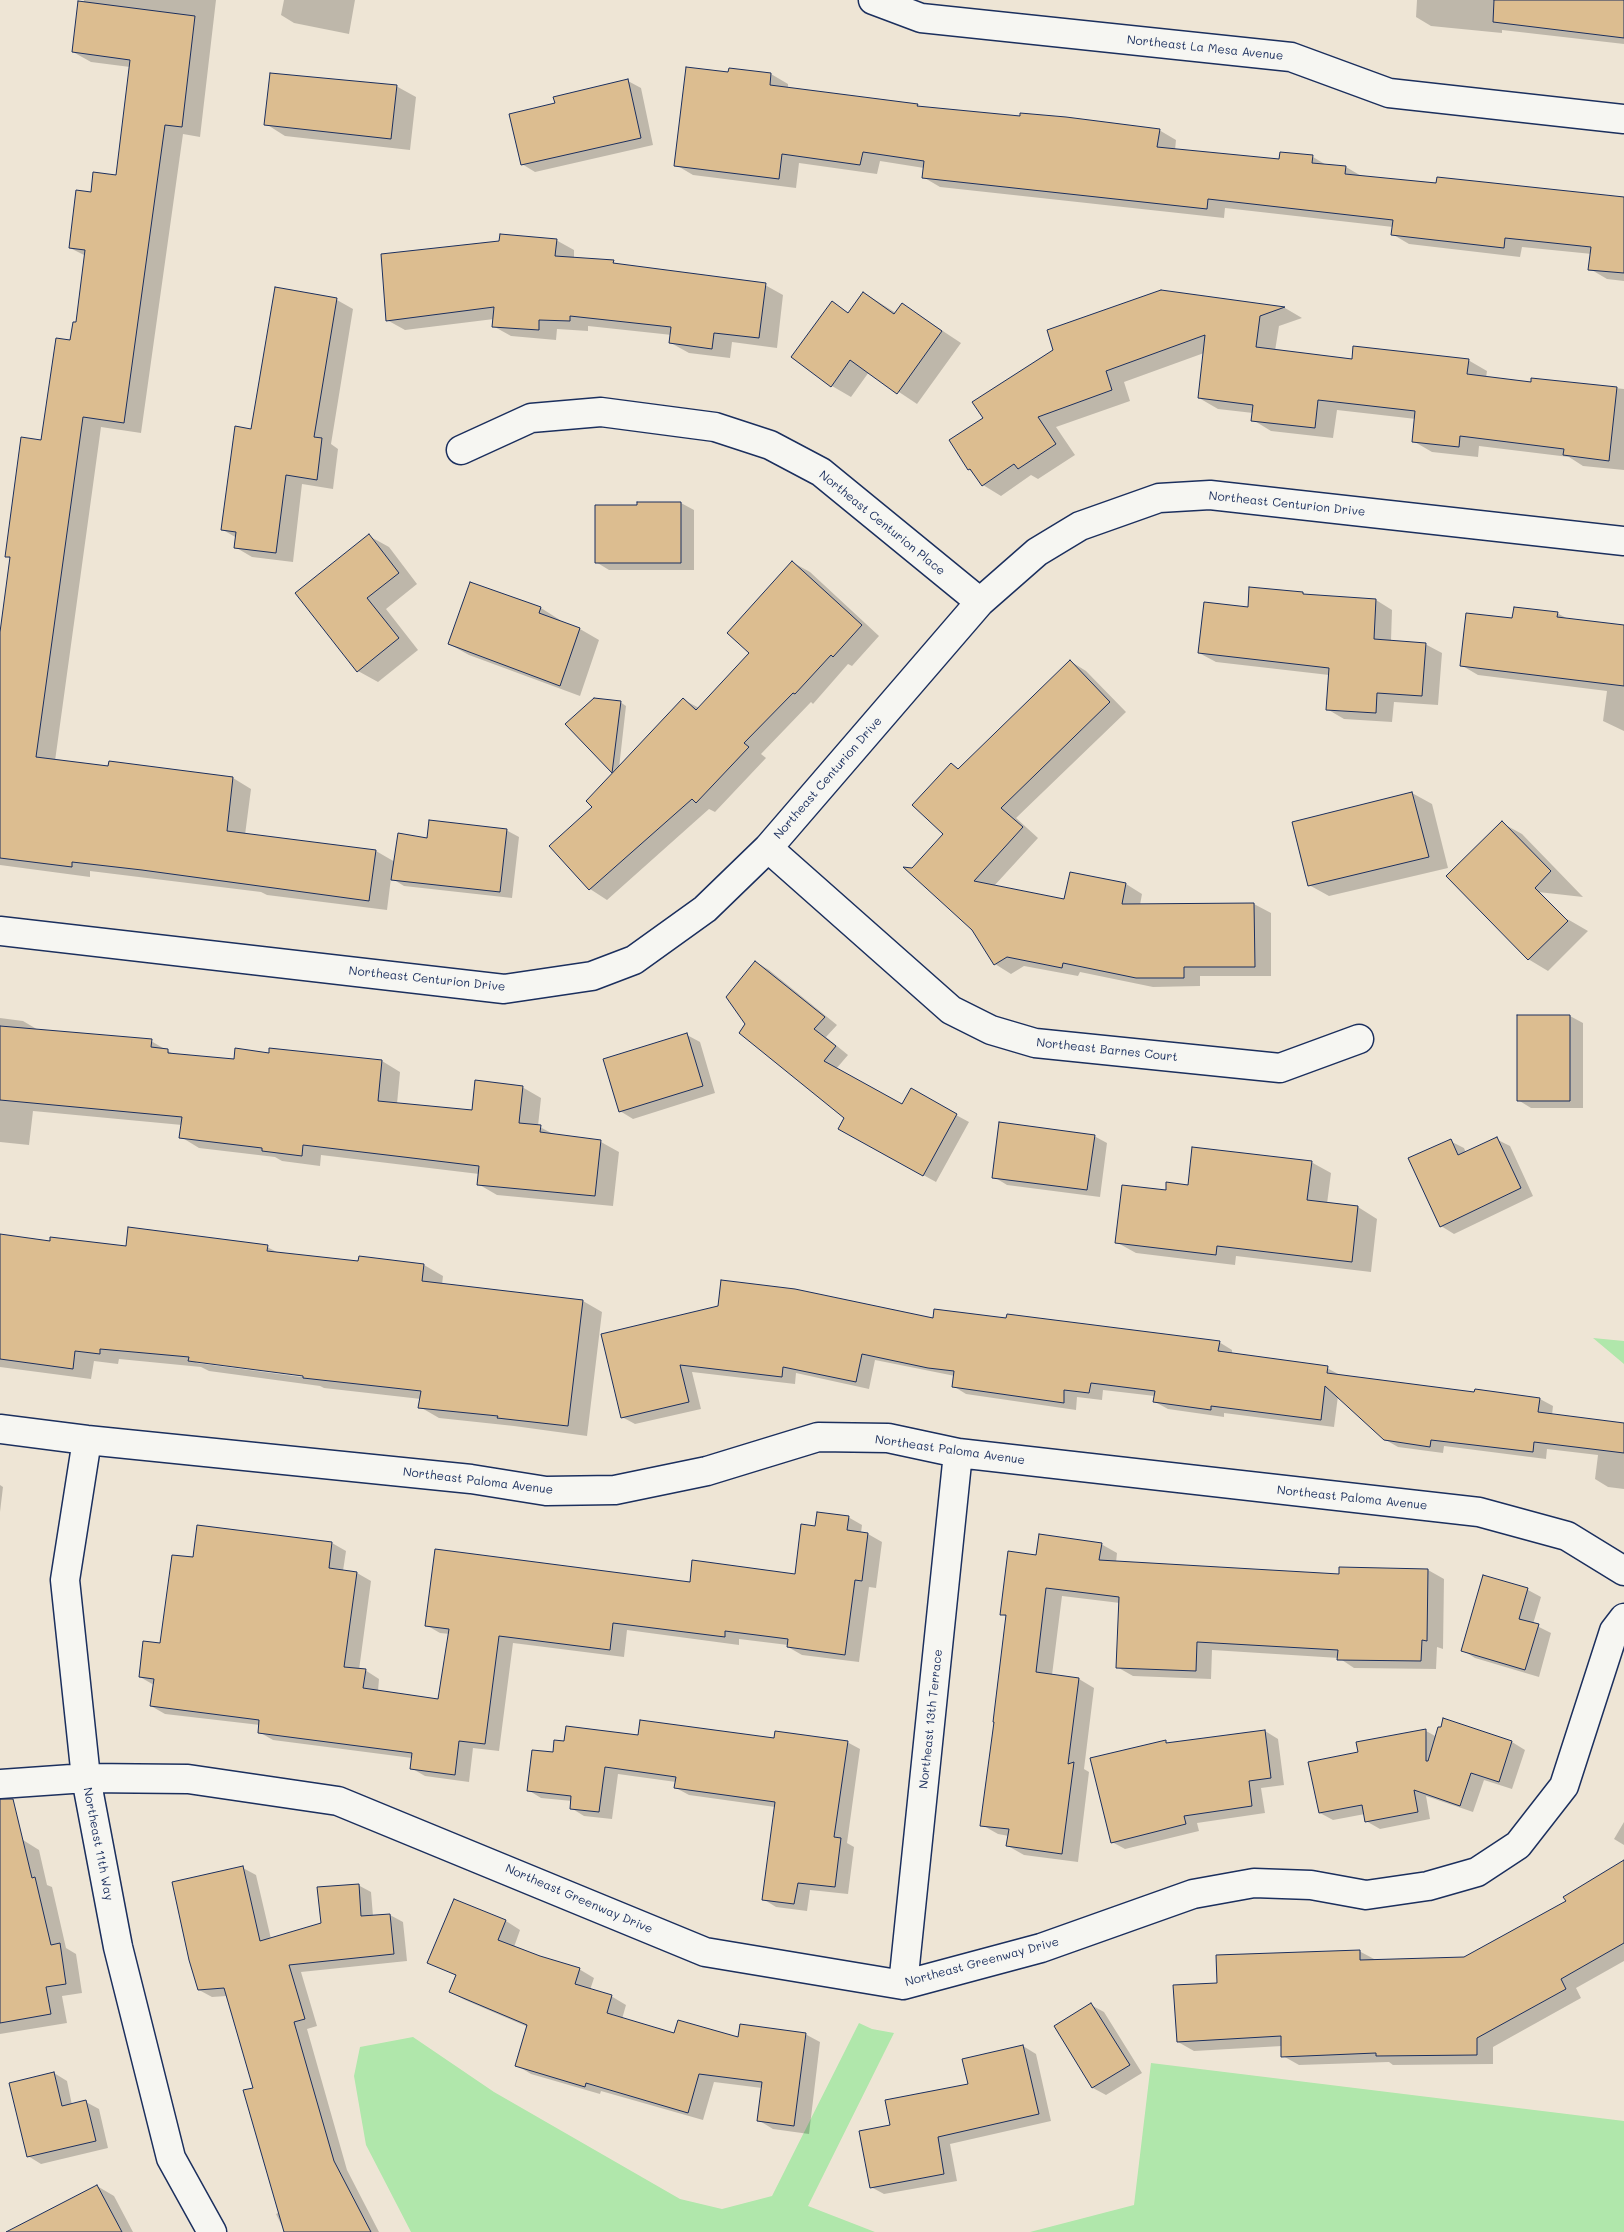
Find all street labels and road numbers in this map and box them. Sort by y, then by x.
street label: Northeast La Mesa Avenue [1126,33,1284,63]
street label: Northeast Centurion Place [816,468,948,578]
street label: Northeast Centurion Drive [1208,489,1366,519]
street label: Northeast Centurion Drive [771,714,885,842]
street label: Northeast Centurion Drive [348,964,506,994]
street label: Northeast Barnes Court [1036,1035,1178,1065]
street label: Northeast Paloma Avenue [874,1432,1026,1468]
street label: Northeast Paloma Avenue [402,1465,554,1497]
street label: Northeast Paloma Avenue [1276,1483,1428,1513]
street label: Northeast 13th Terrace [917,1648,945,1790]
street label: Northeast 11th Way [80,1786,116,1902]
street label: Northeast Greenway Drive [503,1861,655,1937]
street label: Northeast Greenway Drive [903,1934,1061,1990]

